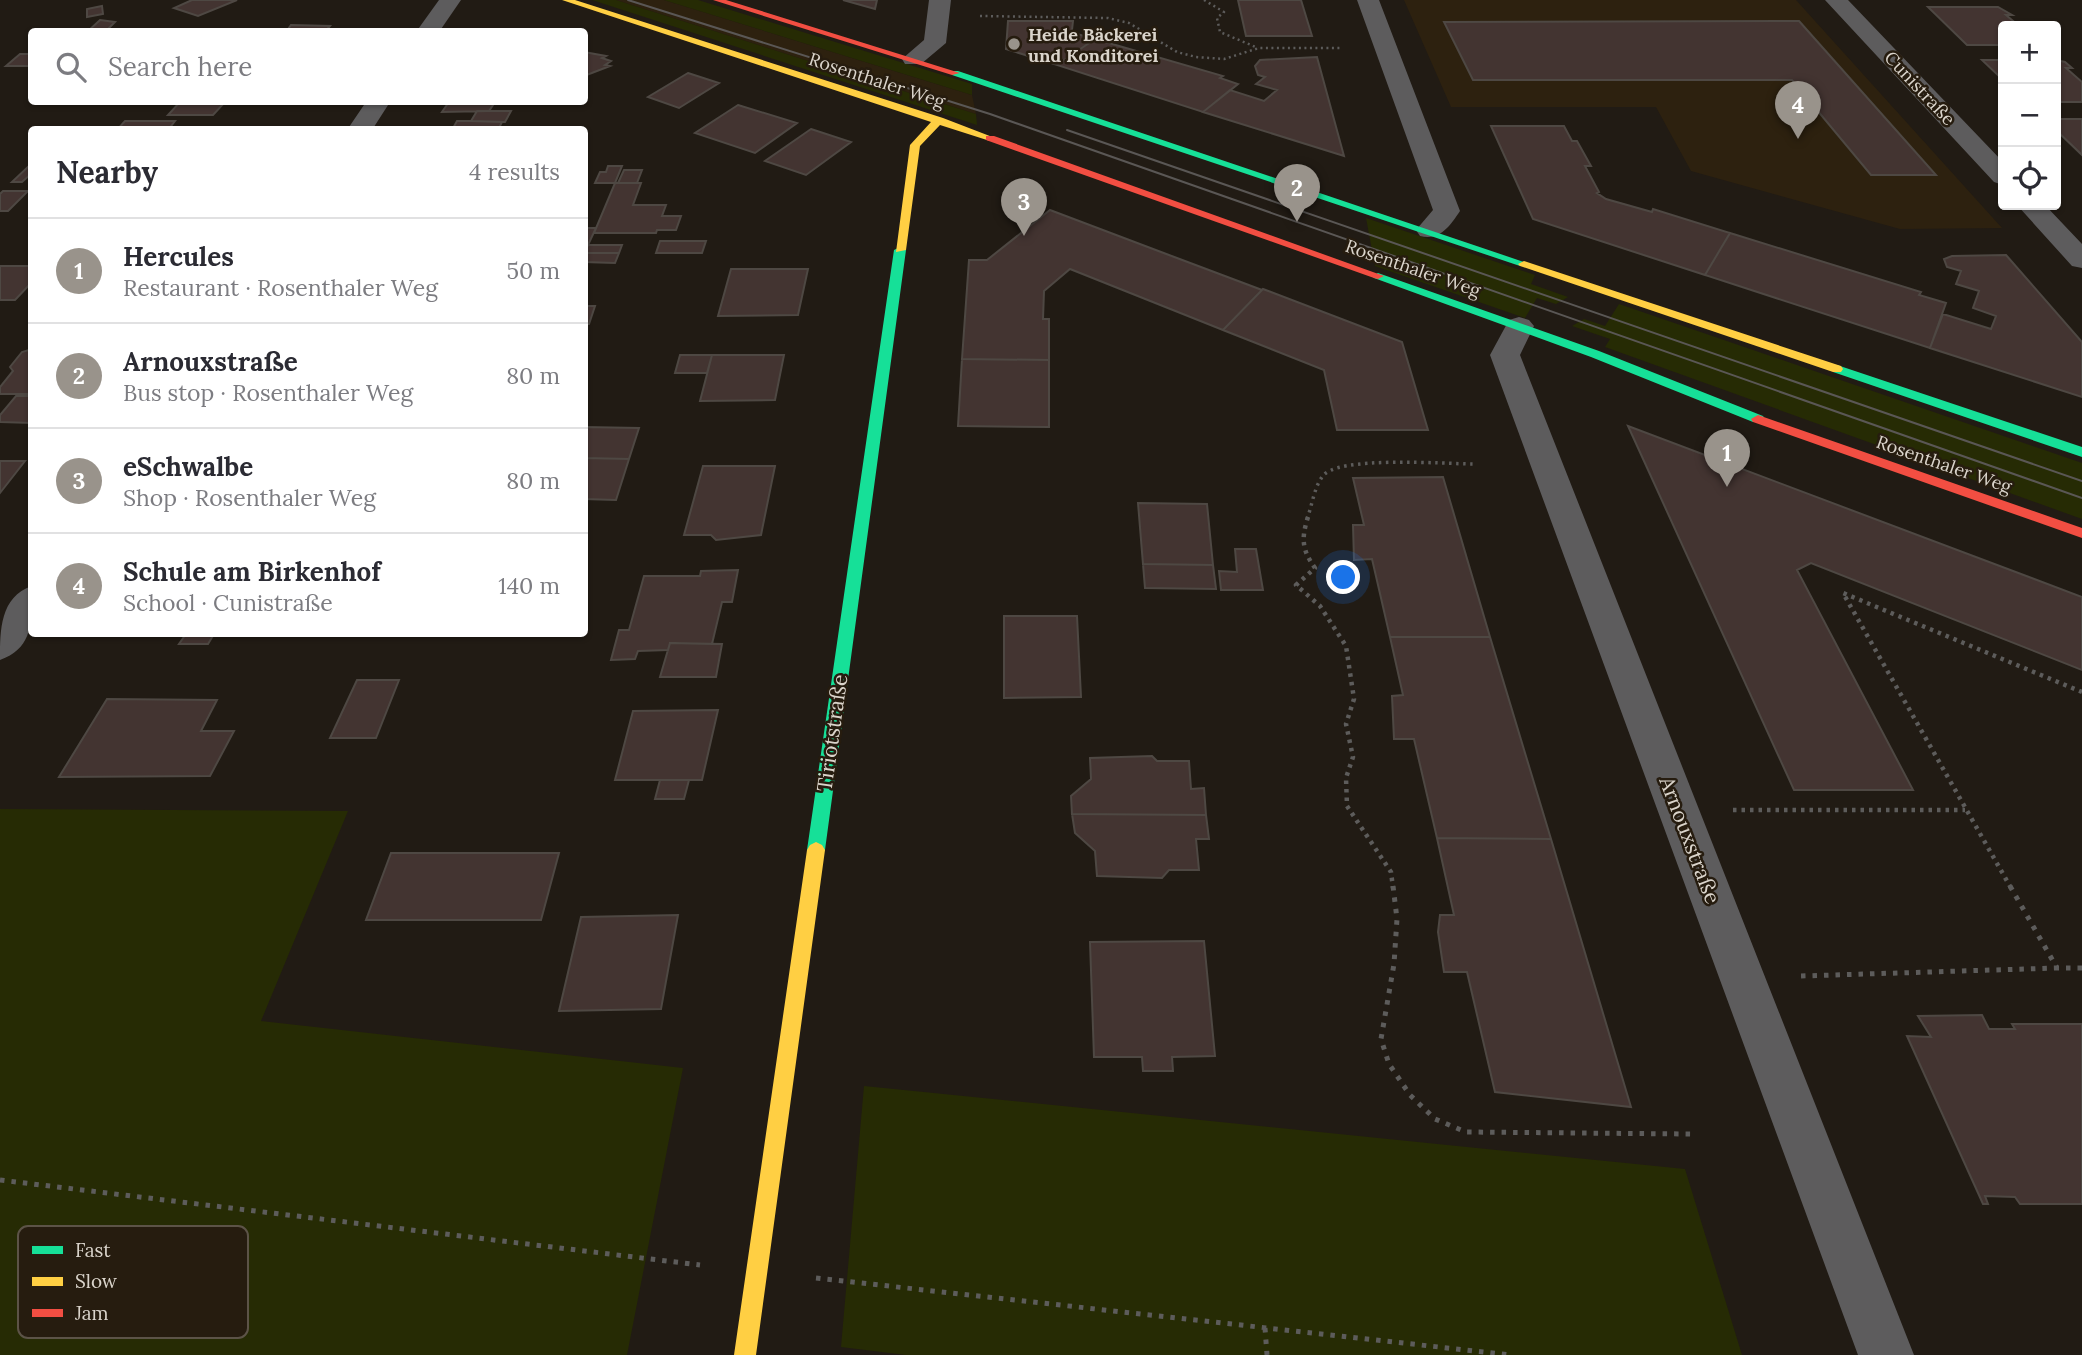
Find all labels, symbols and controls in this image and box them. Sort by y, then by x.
map controls [1998,21,2061,210]
button: + [1998,21,2061,84]
place label: Heide Bäckerei und Konditorei [1028,23,1158,67]
search box [28,28,588,105]
marker: Heide Bäckerei und Konditorei [1006,36,1022,52]
street label: Cunistraße [1880,46,1960,130]
street label: Rosenthaler Weg [806,47,949,113]
icon: search [52,48,90,86]
text: Search here [108,50,252,83]
pin: 4 [1775,81,1821,139]
button: − [1998,84,2061,147]
button: locate [1998,147,2061,210]
text: Nearby [56,153,158,191]
text: 4 results [469,157,560,186]
pin: 2 [1274,164,1320,222]
pin: 3 [1001,178,1047,236]
street label: Rosenthaler Weg [1342,234,1485,302]
text: Hercules [123,240,234,273]
text: 1 [74,256,84,285]
text: 50 m [507,256,560,285]
text: Restaurant · Rosenthaler Weg [123,273,438,302]
text: Arnouxstraße [123,345,298,378]
text: 2 [73,361,85,390]
text: 80 m [506,361,560,390]
text: Bus stop · Rosenthaler Weg [123,378,413,407]
pin: 1 [1704,429,1750,487]
street label: Rosenthaler Weg [1873,430,2016,498]
text: eSchwalbe [123,450,253,483]
text: 3 [73,466,85,495]
text: 80 m [506,466,560,495]
text: Shop · Rosenthaler Weg [123,483,376,512]
text: Schule am Birkenhof [123,555,381,588]
your location [1326,560,1360,594]
text: 4 [73,571,85,600]
text: 140 m [498,571,560,600]
text: School · Cunistraße [123,588,333,617]
street label: Tiriotstraße [810,673,854,793]
street label: Arnouxstraße [1653,772,1727,908]
legend [18,1226,248,1338]
text: Fast [75,1238,111,1262]
text: Slow [75,1269,118,1293]
text: Jam [74,1301,109,1325]

